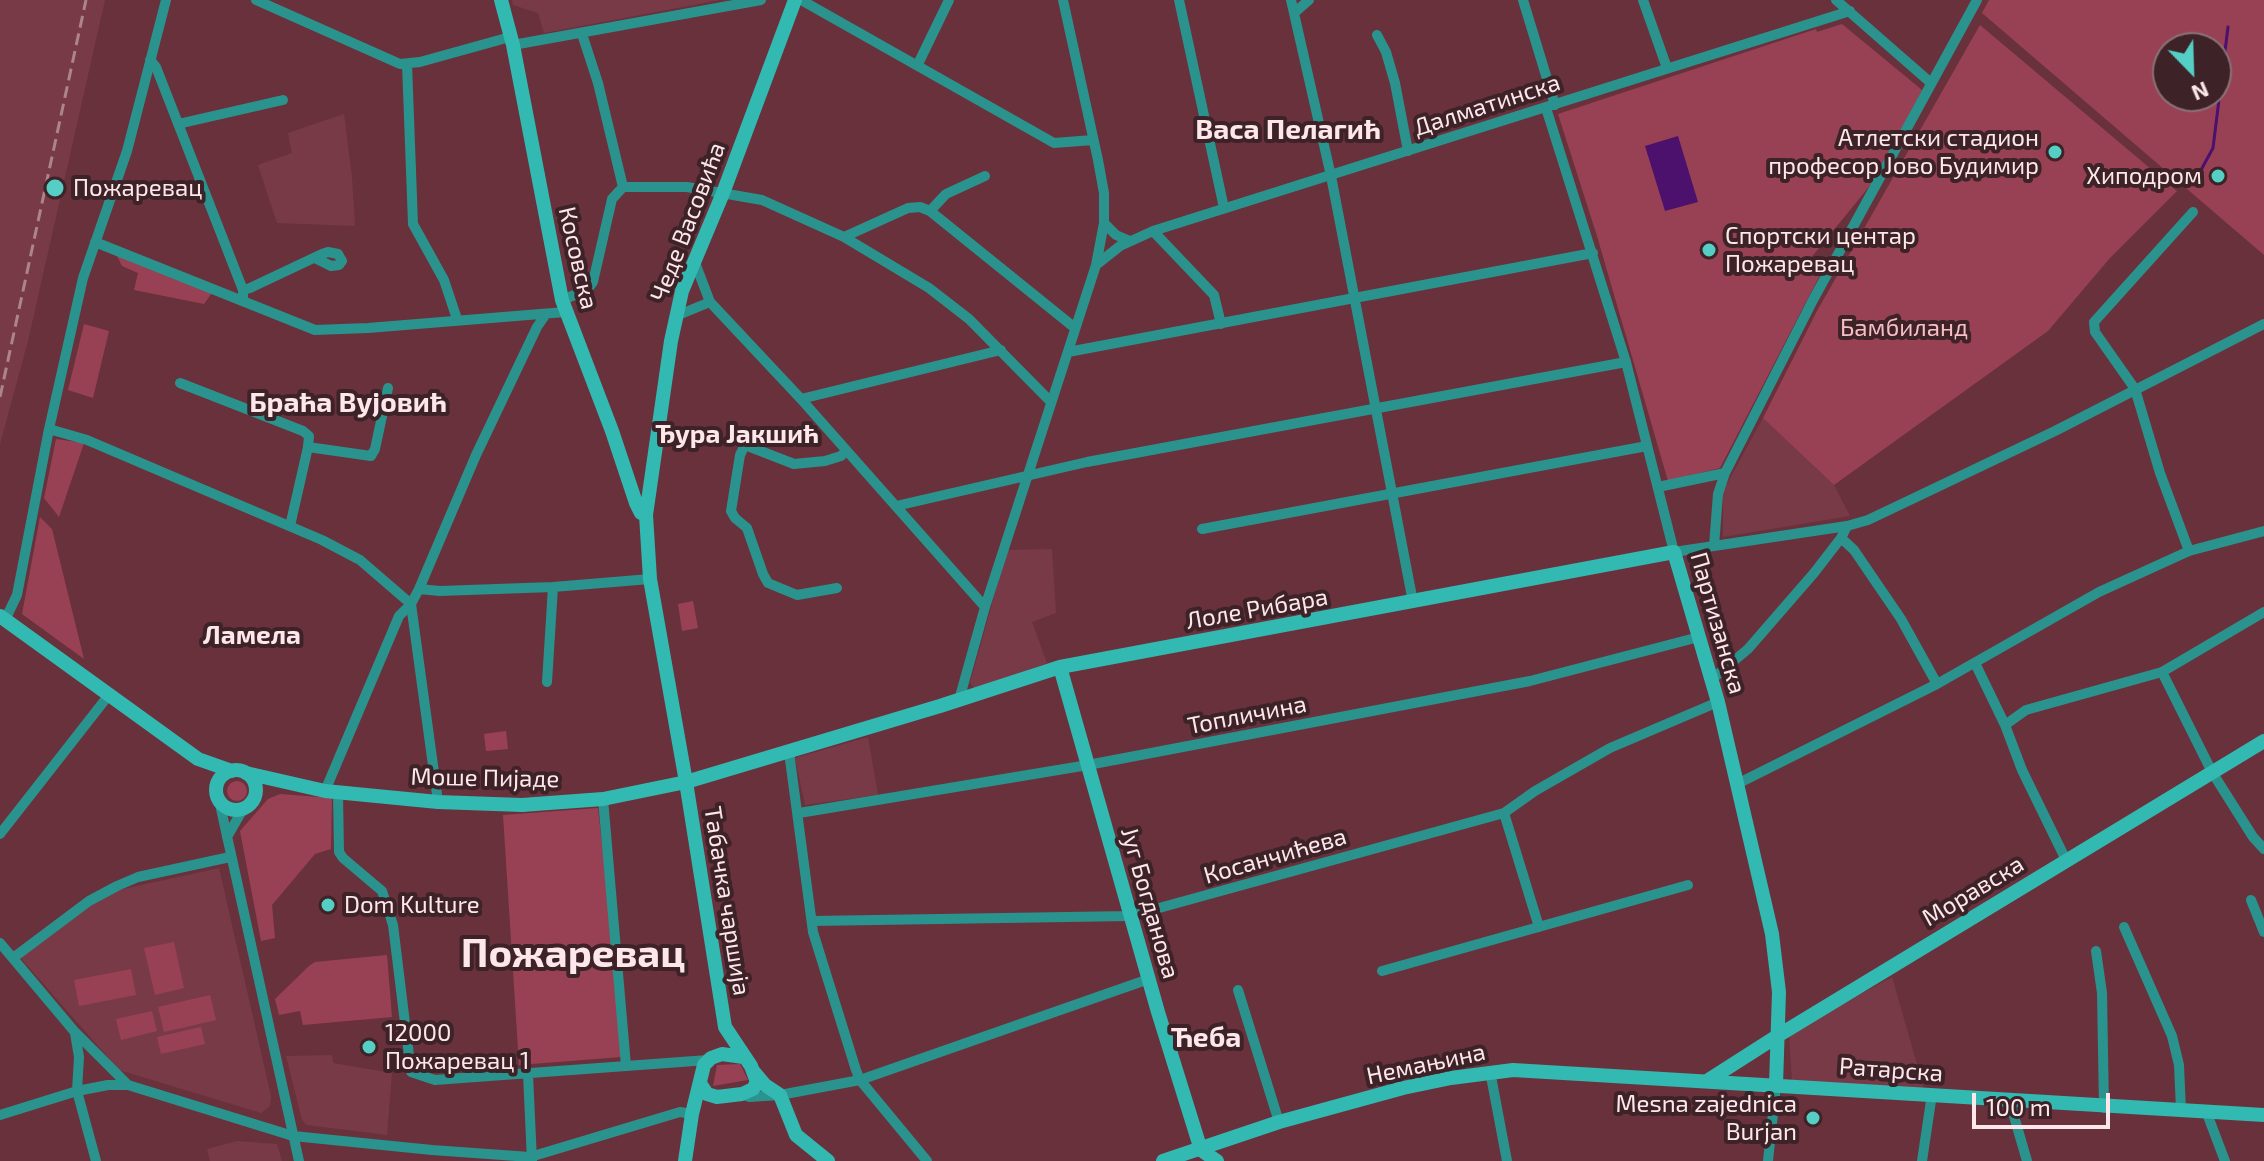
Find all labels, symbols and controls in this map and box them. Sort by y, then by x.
north arrow [2152,32,2232,112]
street label: Далматинска [1410,68,1564,142]
text: N [2188,77,2213,107]
district label: Васа Пелагић [1195,113,1381,147]
place label: Атлетски стадион професор Јово Будимир [1768,124,2039,180]
street label: Чеде Васовића [644,138,732,306]
marker: Атлетски стадион професор Јово Будимир [2046,143,2064,161]
place label: Хиподром [2086,162,2202,190]
marker: Хиподром [2209,167,2227,185]
place label: Пожаревац [73,174,203,202]
marker: Пожаревац [44,177,66,199]
street label: Косовска [552,204,604,312]
place label: Спортски центар Пожаревац [1725,222,1916,278]
marker: Спортски центар Пожаревац [1700,241,1718,259]
park label: Бамбиланд [1840,314,1968,342]
district label: Браћа Вујовић [249,386,447,420]
district label: Ђура Јакшић [655,418,819,450]
street label: Партизанска [1684,549,1752,697]
street label: Лоле Рибара [1184,582,1330,636]
district label: Ламела [203,619,301,651]
street label: Топличина [1185,689,1309,741]
street label: Моше Пијаде [410,762,560,794]
street label: Табачка чаршија [698,804,756,998]
street label: Косанчићева [1200,822,1350,890]
street label: Југ Богданова [1115,824,1185,982]
street label: Моравска [1917,850,2029,932]
place label: Dom Kulture [344,891,480,919]
marker: Dom Kulture [319,896,337,914]
district label: Пожаревац [461,930,685,978]
place label: 12000 Пожаревац 1 [385,1019,530,1075]
district label: Ћеба [1171,1021,1241,1055]
street label: Немањина [1364,1037,1488,1091]
marker: 12000 Пожаревац 1 [360,1038,378,1056]
street label: Ратарска [1838,1052,1944,1088]
scale bar [1976,1077,2114,1127]
place label: Mesna zajednica Burjan [1616,1090,1797,1146]
text: 100 m [1986,1092,2051,1121]
marker: Mesna zajednica Burjan [1804,1109,1822,1127]

